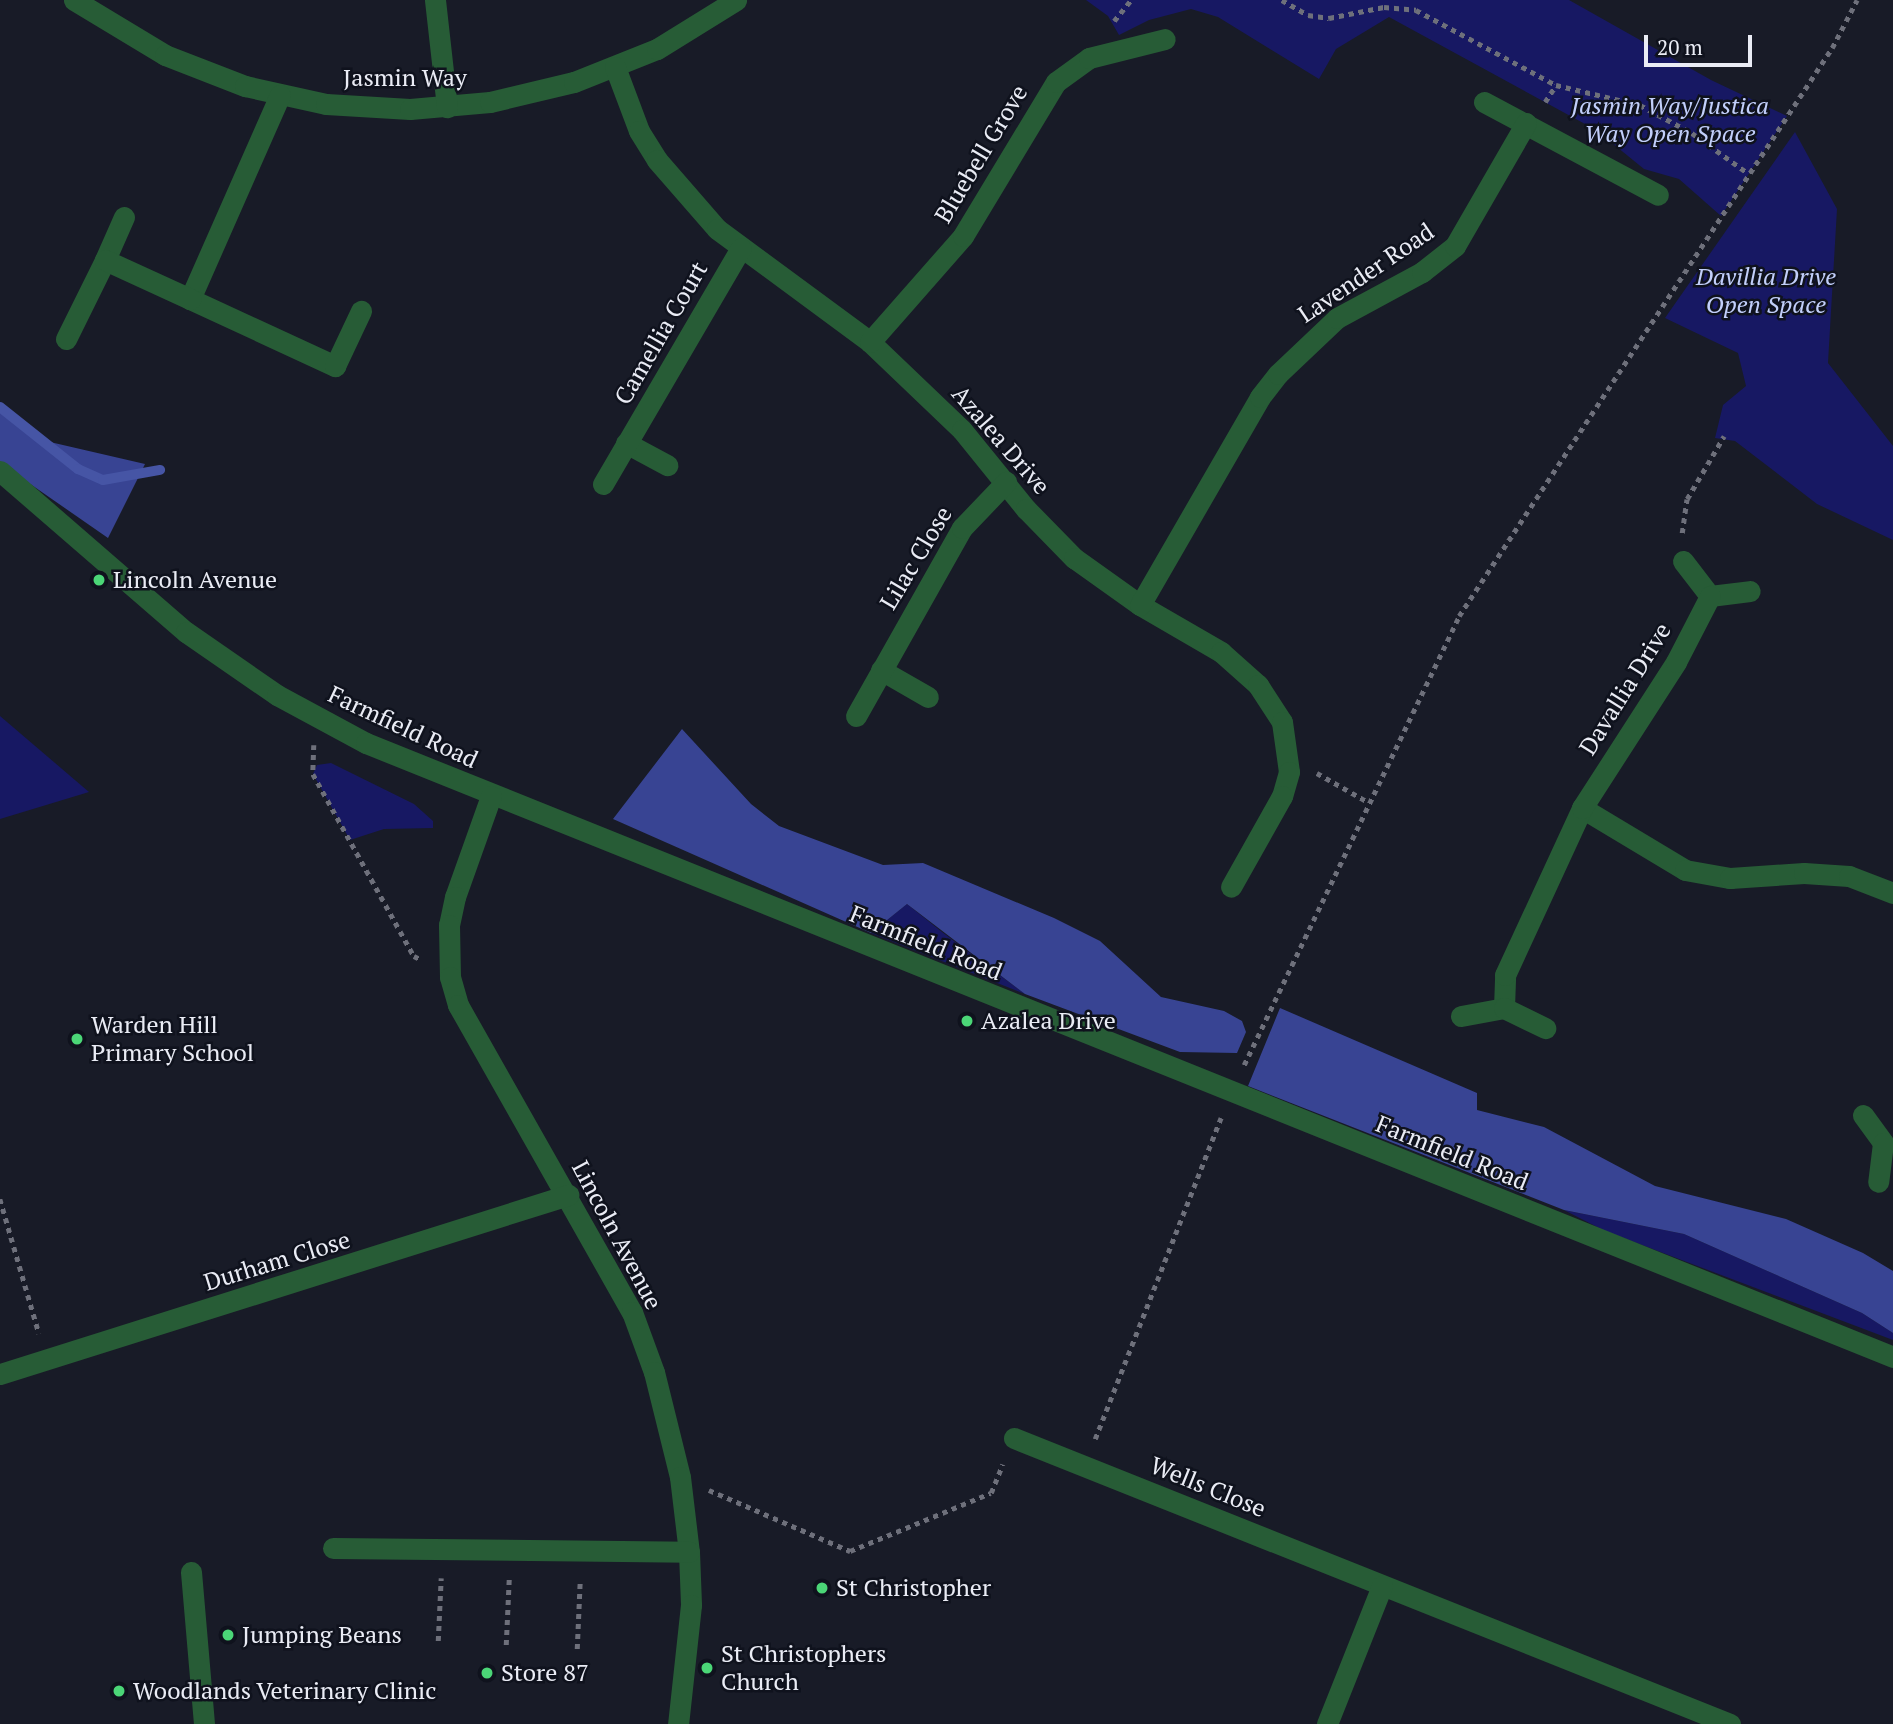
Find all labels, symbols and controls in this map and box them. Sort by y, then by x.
scale bar [1648,21,1756,65]
text: 20 m [1657,33,1703,61]
street label: Jasmin Way [343,64,467,92]
street label: Bluebell Grove [929,80,1033,228]
park label: Jasmin Way/Justica Way Open Space [1571,92,1769,148]
street label: Lavender Road [1293,217,1439,329]
street label: Camellia Court [609,257,713,409]
park label: Davillia Drive Open Space [1696,263,1836,319]
street label: Azalea Drive [946,380,1056,500]
street label: Lilac Close [874,501,958,615]
place label: Lincoln Avenue [113,566,278,594]
marker: Lincoln Avenue [91,572,107,588]
street label: Davallia Drive [1573,618,1677,760]
street label: Farmfield Road [324,680,482,774]
street label: Farmfield Road [846,899,1006,987]
place label: Azalea Drive [981,1007,1116,1035]
place label: Warden Hill Primary School [91,1011,254,1067]
marker: Azalea Drive [959,1013,975,1029]
marker: Warden Hill Primary School [69,1031,85,1047]
street label: Farmfield Road [1372,1109,1532,1197]
street label: Lincoln Avenue [566,1156,668,1314]
street label: Durham Close [201,1225,353,1297]
street label: Wells Close [1146,1451,1270,1523]
place label: St Christopher [836,1574,991,1602]
marker: St Christopher [814,1580,830,1596]
place label: Jumping Beans [242,1621,402,1649]
marker: Jumping Beans [220,1627,236,1643]
place label: St Christophers Church [721,1640,887,1696]
place label: Store 87 [501,1659,589,1687]
marker: St Christophers Church [699,1660,715,1676]
marker: Store 87 [479,1665,495,1681]
place label: Woodlands Veterinary Clinic [133,1677,437,1705]
marker: Woodlands Veterinary Clinic [111,1683,127,1699]

